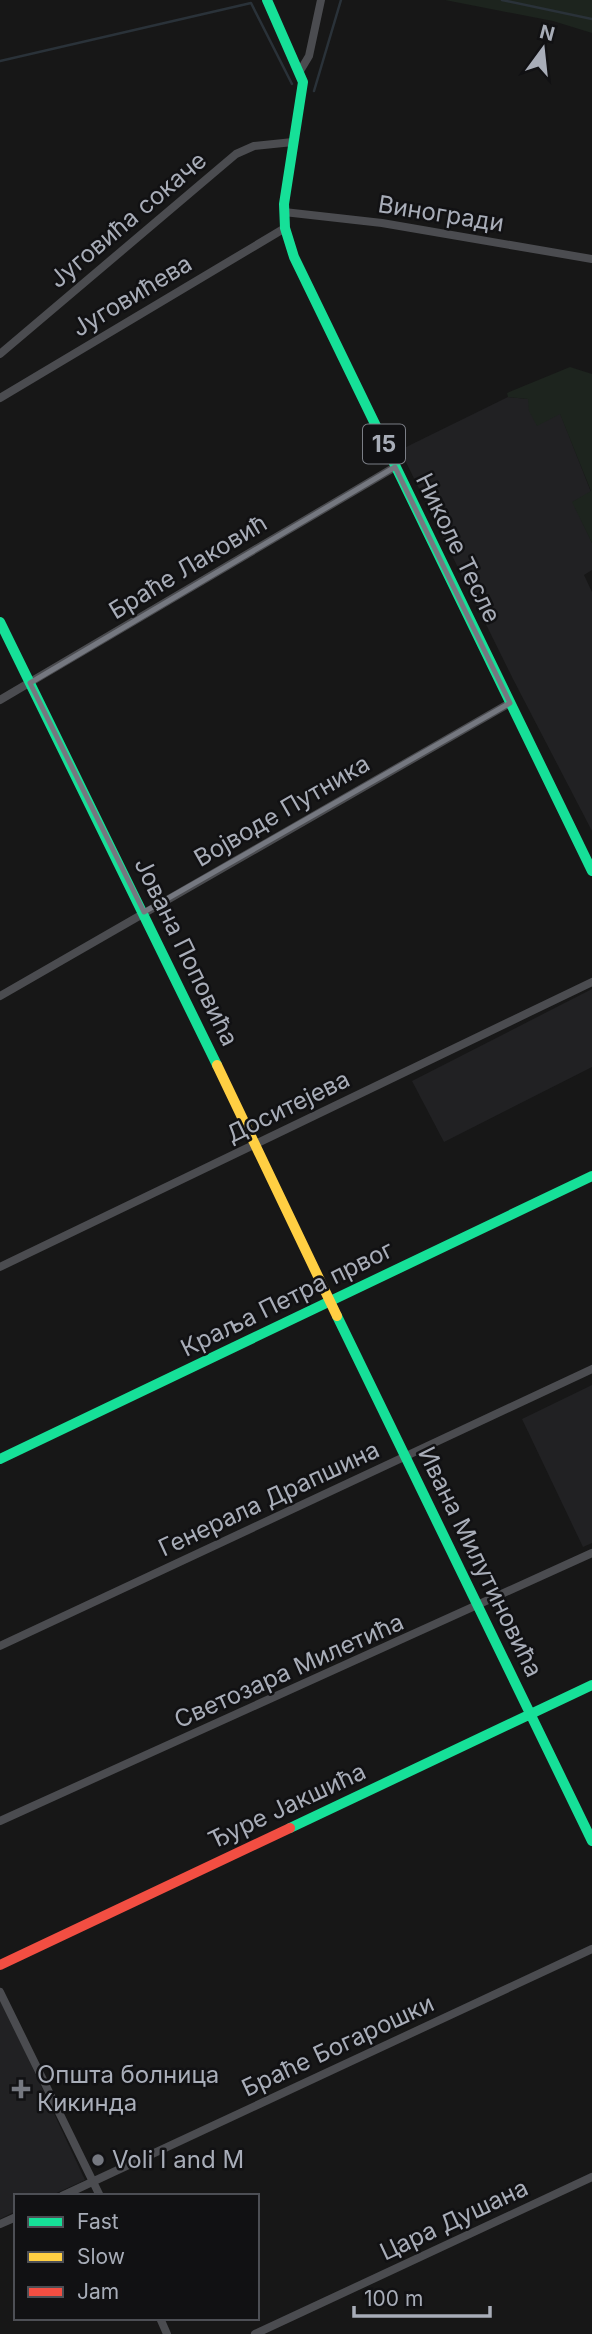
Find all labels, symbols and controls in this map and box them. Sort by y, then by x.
north arrow [508,14,578,84]
text: N [537,20,557,46]
street label: Југовића сокаче [43,145,212,294]
street label: Виногради [376,189,506,238]
street label: Југовићева [67,248,197,343]
road number: 15 [363,424,405,464]
street label: Николе Тесле [410,468,507,627]
street label: Браће Лаковић [104,508,272,625]
street label: Војводе Путника [189,749,375,873]
street label: Јована Поповића [128,853,245,1051]
street label: Доситејева [221,1064,354,1149]
street label: Краља Петра првог [176,1235,398,1363]
street label: Генерала Драпшина [154,1435,384,1562]
street label: Ивана Милутиновића [412,1442,549,1682]
street label: Светозара Милетића [170,1607,408,1734]
street label: Ђуре Јакшића [203,1756,370,1855]
street label: Браће Богарошки [237,1988,438,2103]
place label: Општа болница Кикинда [37,2060,219,2117]
marker: Општа болница Кикинда [11,2079,31,2099]
place label: Voli I and M [112,2145,244,2174]
marker: Voli I and M [90,2152,106,2168]
street label: Цара Душана [375,2173,532,2266]
legend [14,2194,259,2320]
text: Fast [77,2209,119,2234]
text: Slow [77,2244,125,2269]
scale bar [354,2274,490,2318]
text: Jam [77,2279,119,2304]
text: 100 m [364,2286,423,2311]

